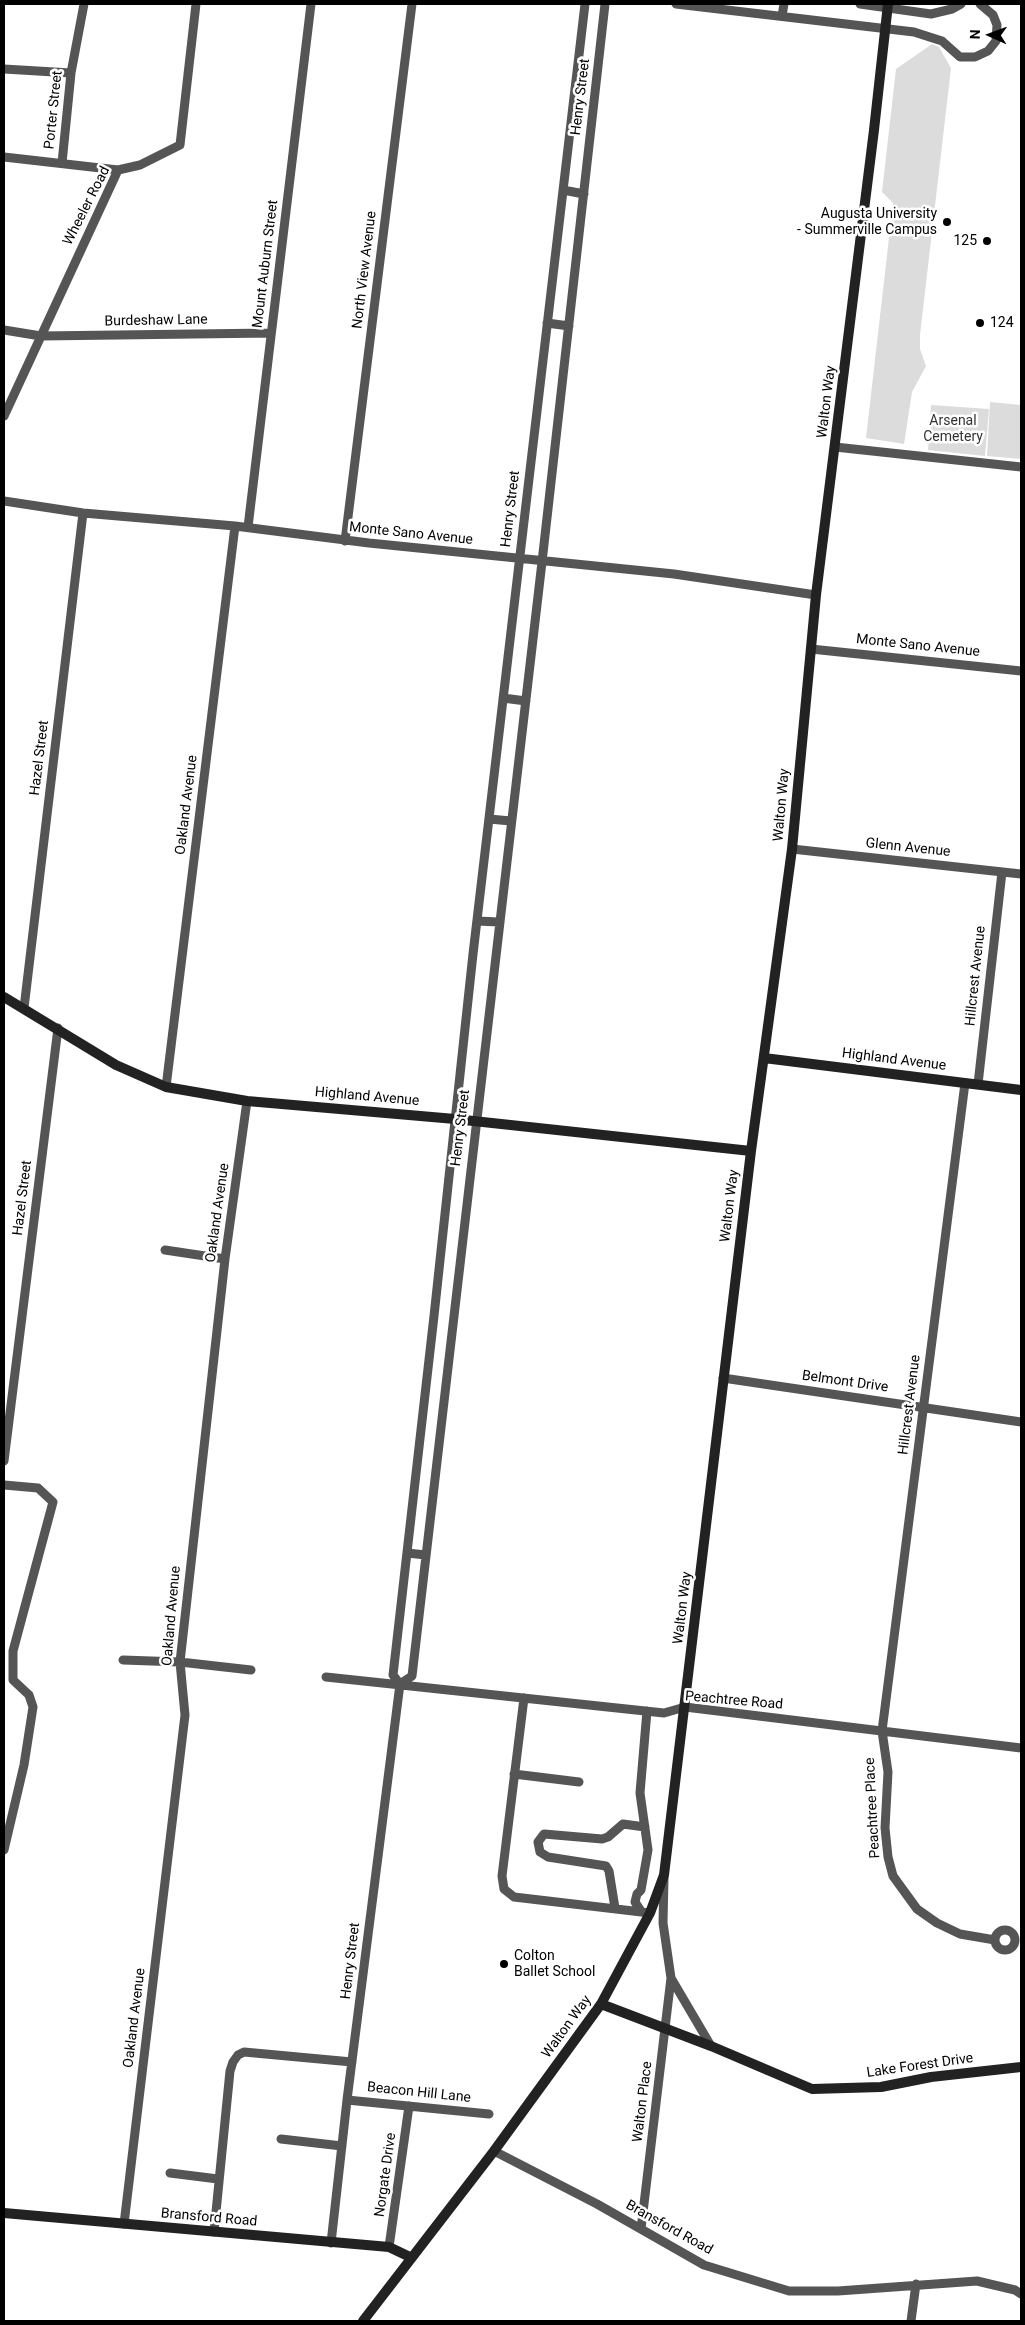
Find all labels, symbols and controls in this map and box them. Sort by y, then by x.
north arrow [965,10,1015,60]
text: N [967,29,983,40]
street label: Henry Street [568,58,594,136]
street label: Porter Street [42,70,66,150]
street label: Wheeler Road [60,164,114,248]
street label: Mount Auburn Street [250,199,282,329]
place label: Augusta University - Summerville Campus [797,206,937,238]
street label: North View Avenue [349,210,381,330]
marker: Augusta University - Summerville Campus [941,216,953,228]
place label: 125 [953,233,977,249]
marker: 125 [981,235,993,247]
street label: Burdeshaw Lane [104,312,208,330]
place label: 124 [990,315,1014,331]
marker: 124 [974,317,986,329]
street label: Walton Way [814,365,840,439]
park label: Arsenal Cemetery [923,413,983,446]
street label: Henry Street [498,470,524,548]
street label: Monte Sano Avenue [348,519,474,549]
street label: Monte Sano Avenue [855,631,981,661]
street label: Hazel Street [27,719,53,797]
street label: Oakland Avenue [173,754,201,856]
street label: Walton Way [770,768,794,842]
street label: Glenn Avenue [865,835,951,861]
street label: Hillcrest Avenue [962,925,990,1027]
street label: Highland Avenue [841,1045,947,1075]
street label: Highland Avenue [314,1084,420,1110]
street label: Henry Street [448,1089,474,1167]
street label: Hazel Street [10,1159,36,1237]
street label: Oakland Avenue [203,1162,233,1264]
street label: Walton Way [717,1169,743,1243]
street label: Hillcrest Avenue [896,1354,924,1456]
street label: Belmont Drive [801,1368,889,1396]
street label: Oakland Avenue [159,1565,185,1667]
street label: Walton Way [670,1571,696,1645]
street label: Peachtree Road [684,1688,784,1714]
street label: Peachtree Place [862,1757,884,1859]
street label: Henry Street [338,1922,364,2000]
place label: Colton Ballet School [514,1948,595,1980]
marker: Colton Ballet School [498,1958,510,1970]
street label: Oakland Avenue [121,1967,149,2069]
street label: Walton Way [539,1992,595,2062]
street label: Lake Forest Drive [866,2050,974,2082]
street label: Walton Place [630,2061,656,2143]
street label: Beacon Hill Lane [366,2079,472,2107]
street label: Norgate Drive [372,2132,400,2218]
street label: Bransford Road [623,2197,715,2259]
street label: Bransford Road [160,2205,258,2231]

